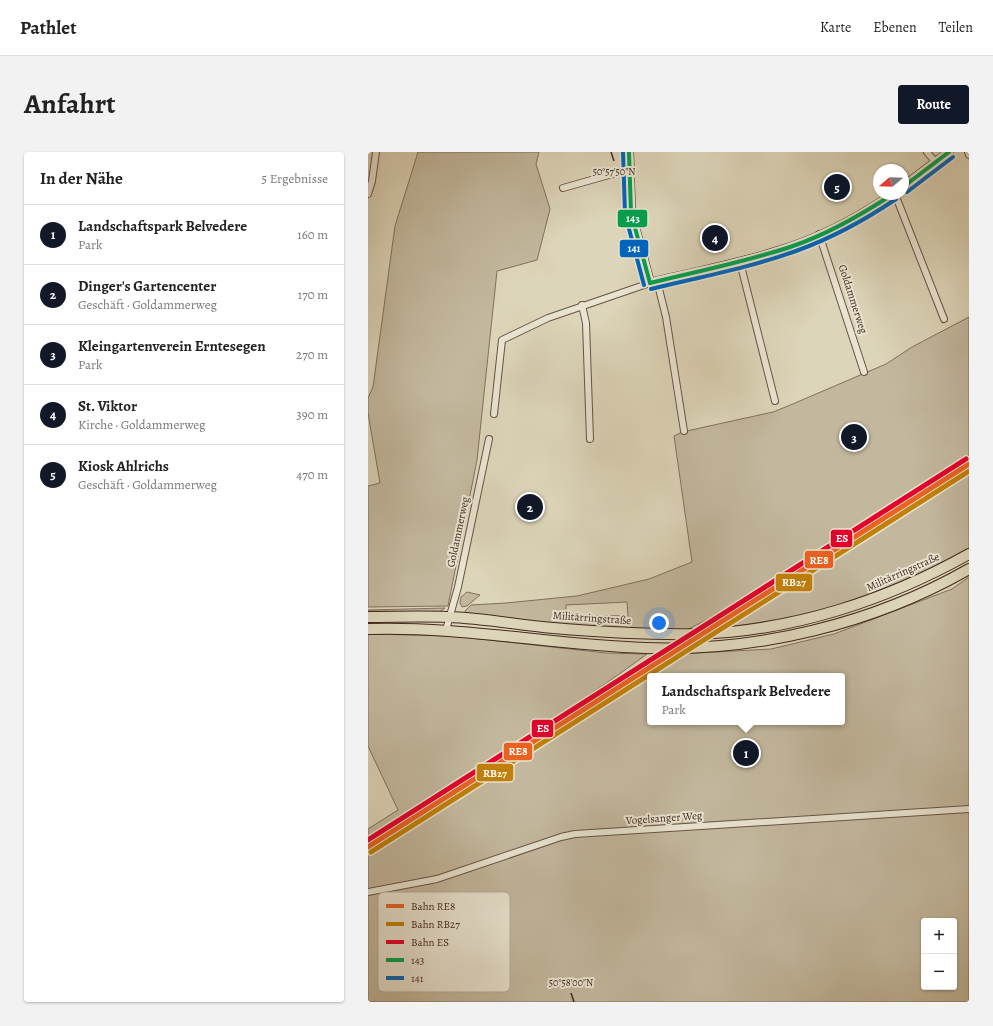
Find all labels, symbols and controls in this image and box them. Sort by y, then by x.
text: Pathlet [20,15,76,41]
text: Karte [820,18,851,37]
text: Ebenen [873,18,917,37]
text: Teilen [939,18,973,37]
text: Anfahrt [24,85,116,123]
button: Route [898,85,969,124]
north arrow [873,164,909,200]
text: 50°57'50"N [593,165,635,178]
text: In der Nähe [40,167,123,190]
text: 5 Ergebnisse [262,170,328,187]
pin: 5 [824,172,850,202]
line badge: 143 [617,209,648,228]
text: 143 [626,211,640,226]
text: Landschaftspark Belvedere [78,216,247,236]
pin: 4 [702,223,728,253]
text: 1 [51,226,55,243]
text: 160 m [297,226,328,243]
text: Park [78,236,102,253]
line badge: 141 [619,239,649,258]
text: 141 [627,241,641,256]
street label: Goldammerweg [835,263,871,336]
text: Dinger's Gartencenter [78,276,216,296]
text: 2 [50,286,56,303]
text: 170 m [298,286,328,303]
text: Geschäft · Goldammerweg [78,296,217,313]
text: Kleingartenverein Erntesegen [78,336,266,356]
text: 3 [50,346,56,363]
text: 270 m [296,346,328,363]
text: Park [78,356,102,373]
text: St. Viktor [78,396,137,416]
text: 4 [50,406,56,423]
text: 390 m [296,406,328,423]
text: Kirche · Goldammerweg [78,416,206,433]
pin: 3 [841,422,867,452]
text: Kiosk Ahlrichs [78,456,169,476]
text: 5 [50,466,56,483]
text: 470 m [296,466,328,483]
text: Geschäft · Goldammerweg [78,476,217,493]
pin: 2 [517,492,543,522]
street label: Goldammerweg [443,495,473,569]
line badge: ES [830,529,853,548]
text: ES [836,531,848,546]
street label: Militärringstraße [864,549,942,595]
line badge: RE8 [804,550,834,569]
text: RE8 [810,553,828,568]
line badge: RB27 [775,573,813,592]
text: RB27 [782,575,806,590]
street label: Militärringstraße [552,608,632,628]
your location [649,613,669,633]
popup [647,673,845,725]
text: Landschaftspark Belvedere [661,681,831,701]
text: Park [661,701,686,718]
line badge: ES [531,719,554,738]
text: ES [537,721,549,736]
pin: 1 [733,738,759,768]
line badge: RE8 [503,742,533,761]
text: RE8 [509,744,527,759]
line badge: RB27 [476,763,514,782]
text: RB27 [483,766,507,781]
street label: Vogelsanger Weg [624,808,703,828]
legend [378,892,510,992]
text: Bahn RE8 [411,899,455,914]
text: Bahn RB27 [411,917,460,932]
map controls [921,918,957,990]
button: + [921,918,957,954]
text: Bahn ES [411,935,449,950]
text: 143 [411,953,424,968]
button: − [921,954,957,990]
text: 141 [411,971,424,986]
text: 50°58'00"N [549,976,593,989]

